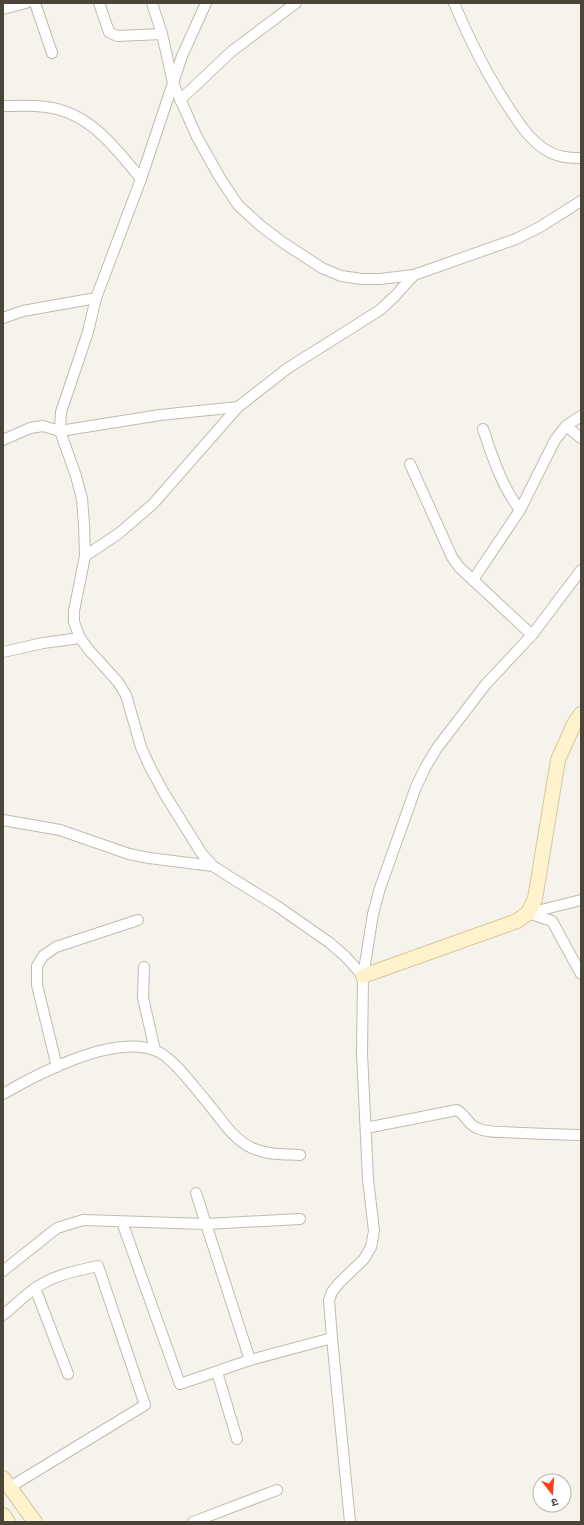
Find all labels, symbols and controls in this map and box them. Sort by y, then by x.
north arrow [532,1473,572,1513]
text: उ [550,1496,559,1508]

